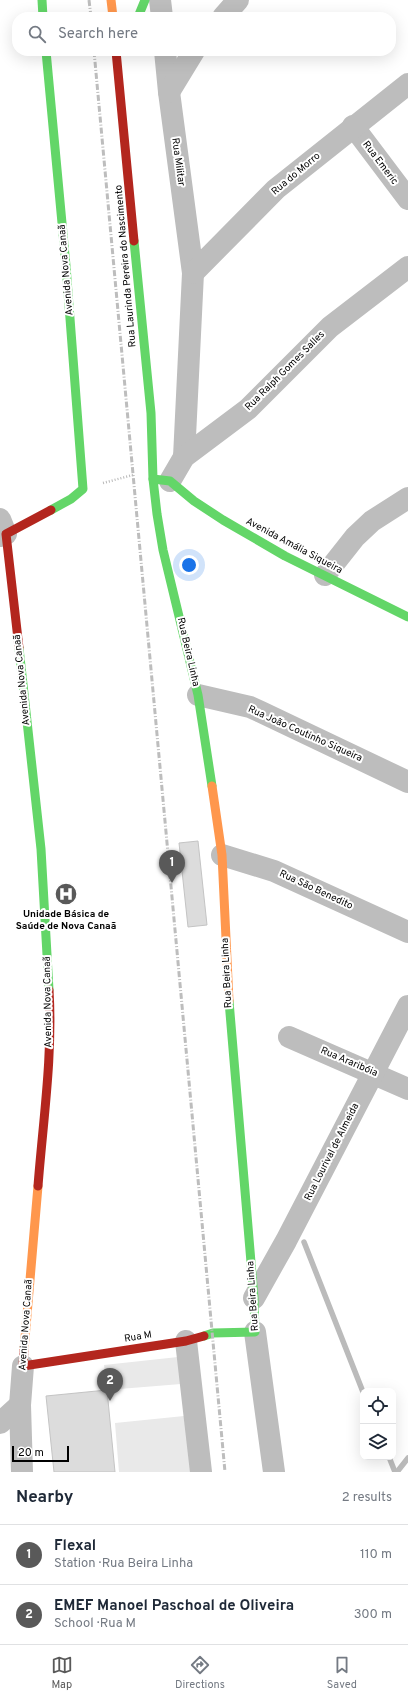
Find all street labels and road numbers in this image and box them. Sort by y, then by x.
street label: Rua Militar [168,137,188,187]
street label: Rua Emeric [359,139,401,187]
street label: Rua do Morro [269,149,323,198]
street label: Rua Laurinda Pereira do Nascimento [112,184,140,348]
street label: Avenida Nova Canaã [56,224,76,316]
street label: Rua Ralph Gomes Salles [242,328,328,414]
street label: Avenida Amália Siqueira [243,515,345,577]
street label: Rua Beira Linha [174,616,202,688]
street label: Avenida Nova Canaã [11,634,33,726]
street label: Rua João Coutinho Siqueira [246,703,364,765]
street label: Rua São Benedito [277,867,355,913]
street label: Rua Beira Linha [219,938,235,1008]
street label: Avenida Nova Canaã [41,956,55,1048]
street label: Rua Araribóia [318,1044,380,1080]
street label: Rua Lourival de Almeida [302,1101,362,1203]
street label: Rua Beira Linha [244,1260,262,1332]
street label: Avenida Nova Canaã [16,1279,36,1371]
street label: Rua M [123,1328,153,1346]

